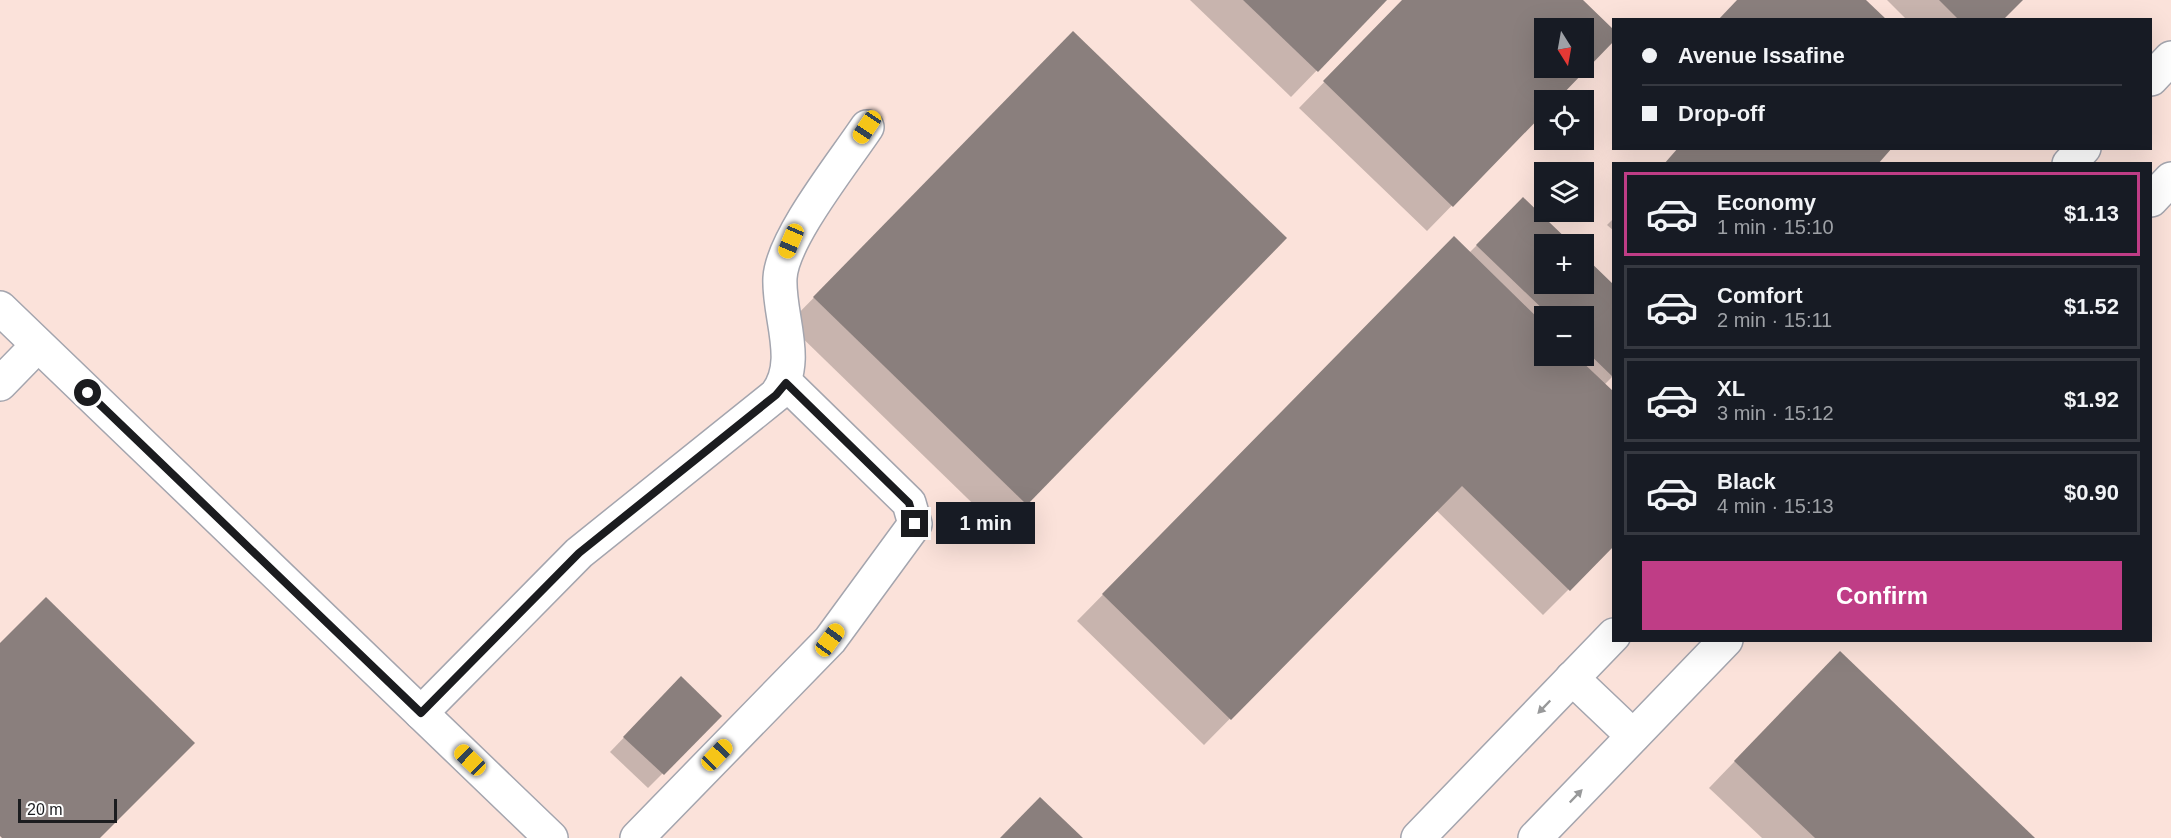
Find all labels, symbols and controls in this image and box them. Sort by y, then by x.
north arrow [1534,18,1594,78]
map controls [1534,18,1594,366]
text: Avenue Issafine [1678,43,1845,68]
button: locate [1534,90,1594,150]
text: Drop-off [1678,101,1765,126]
car [849,107,885,147]
button: layers [1534,162,1594,222]
icon: car [1645,187,1699,241]
text: Economy [1717,190,1816,215]
text: $1.13 [2064,201,2119,226]
text: 1 min · 15:10 [1717,216,1834,238]
car [776,221,806,261]
button: + [1534,234,1594,294]
icon: car [1645,280,1699,334]
text: Comfort [1717,283,1803,308]
text: $1.52 [2064,294,2119,319]
button: − [1534,306,1594,366]
text: 2 min · 15:11 [1717,309,1832,331]
icon: car [1645,373,1699,427]
text: XL [1717,376,1745,401]
route start [74,379,101,406]
text: $1.92 [2064,387,2119,412]
text: 3 min · 15:12 [1717,402,1834,424]
icon: car [1645,466,1699,520]
text: Black [1717,469,1776,494]
text: $0.90 [2064,480,2119,505]
text: 4 min · 15:13 [1717,495,1834,517]
callout: 1 min [936,503,1035,545]
route end [901,510,928,537]
text: 1 min [959,512,1012,534]
button: Confirm [1642,561,2122,630]
car [812,620,848,660]
one-way arrow [1538,700,1552,714]
car [698,736,736,774]
car [451,741,489,779]
one-way arrow [1569,788,1583,803]
scale bar [18,796,117,824]
text: 20 m [27,801,63,818]

